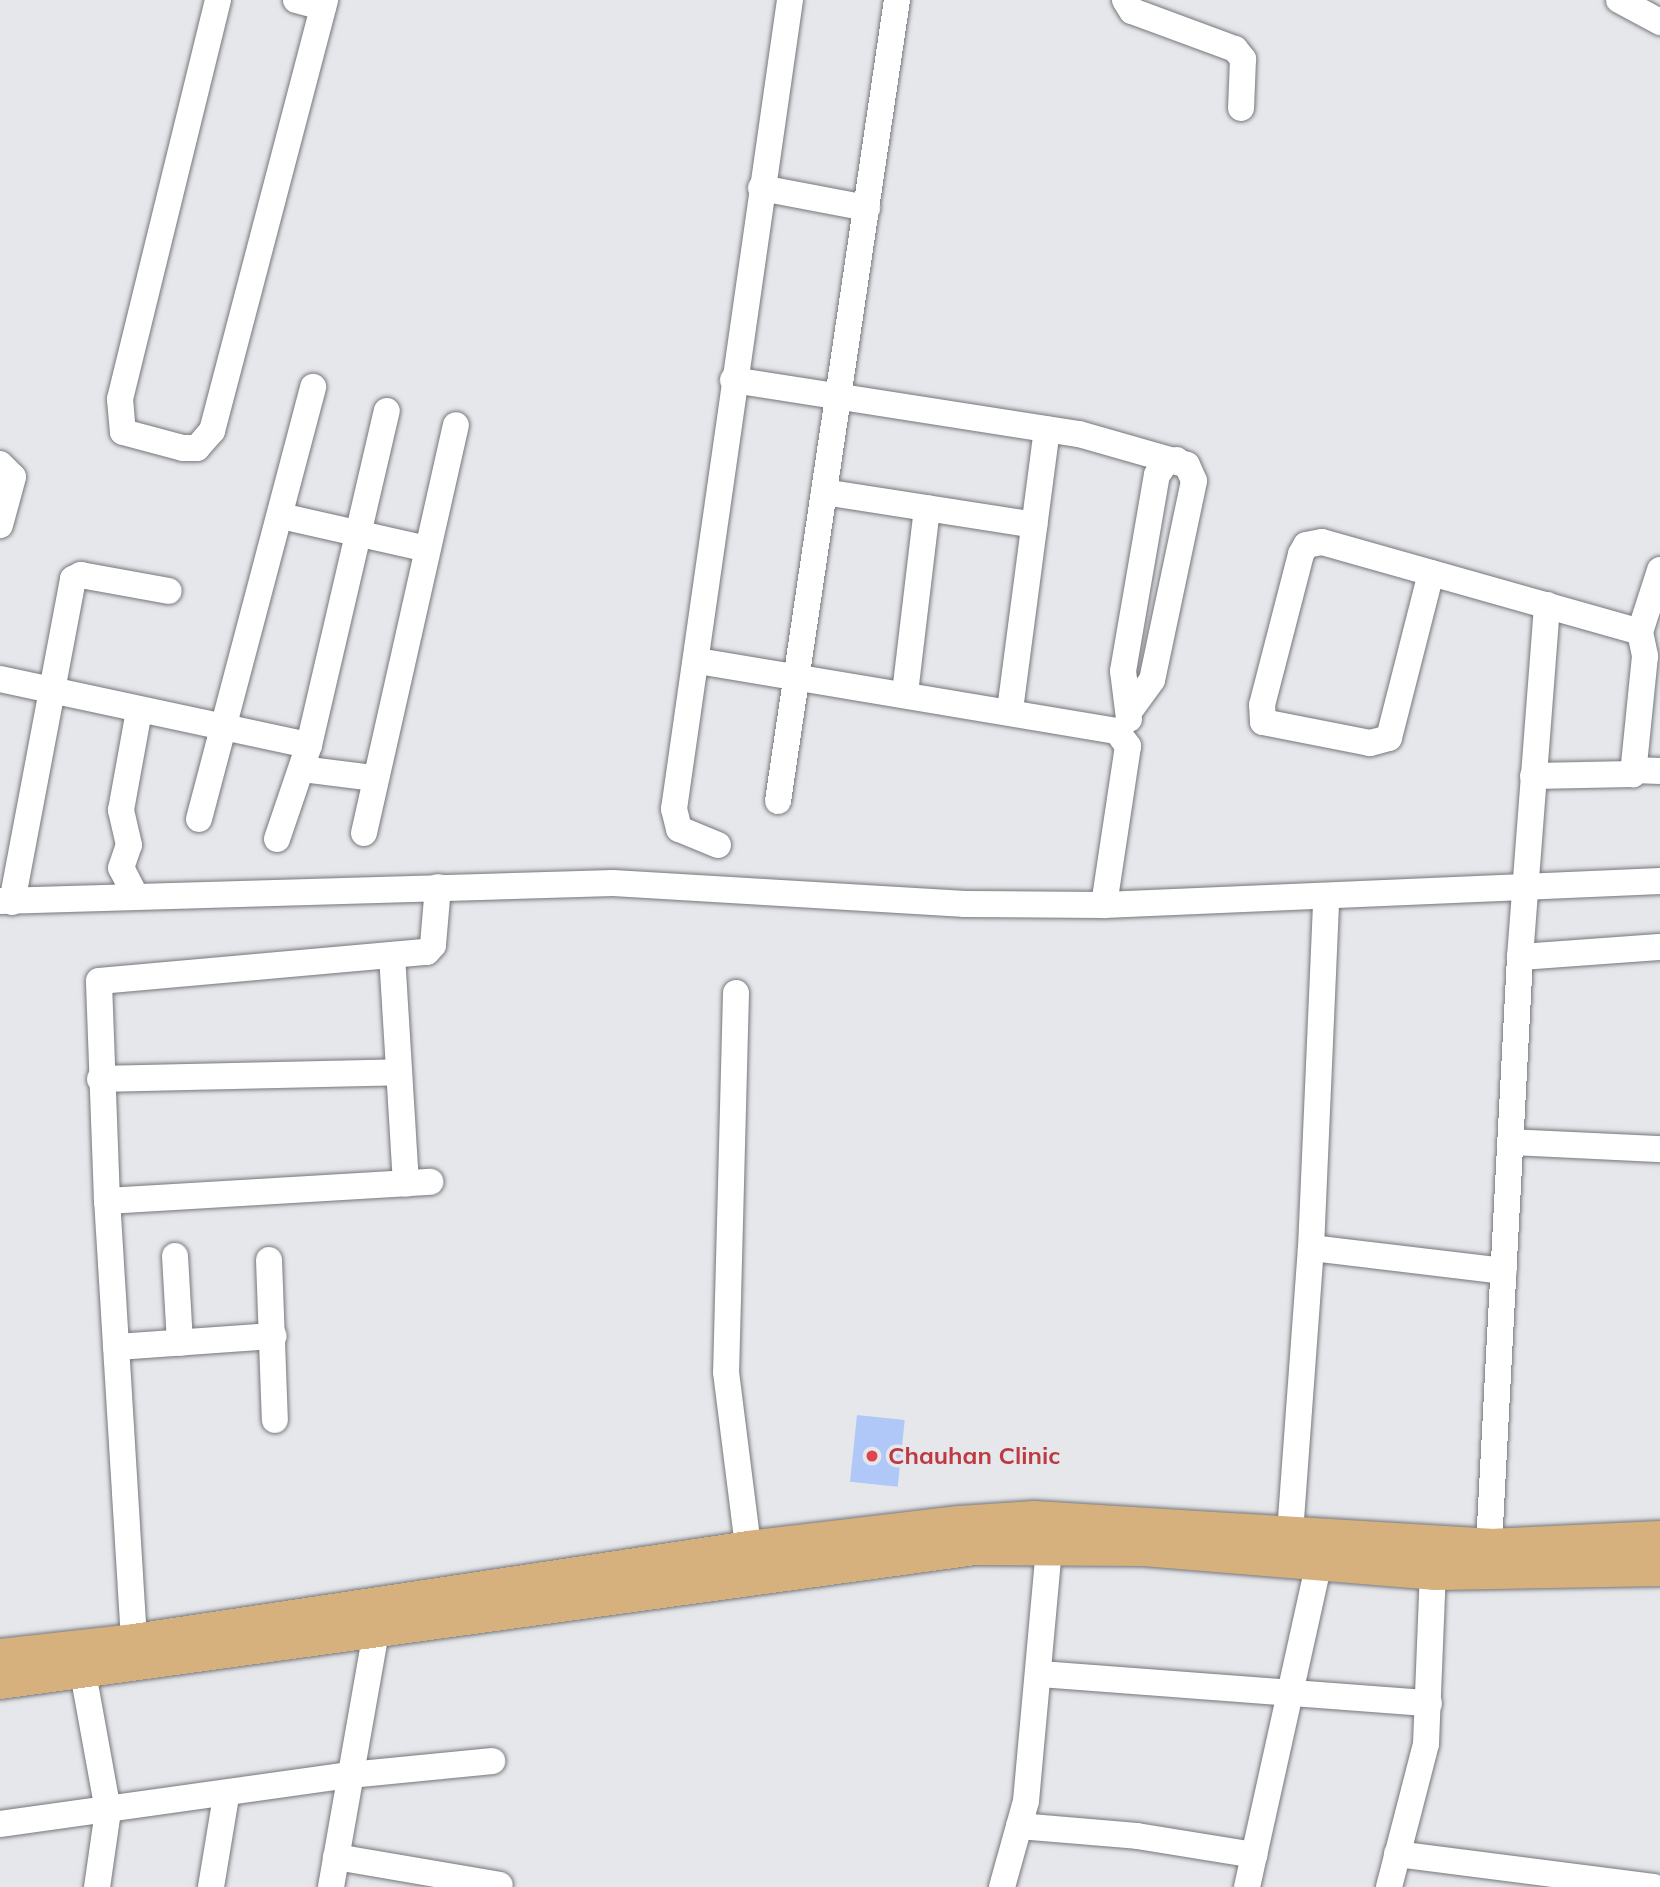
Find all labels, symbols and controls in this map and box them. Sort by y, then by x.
place label: Chauhan Clinic [888,1442,1060,1470]
marker: Chauhan Clinic [862,1446,882,1466]

